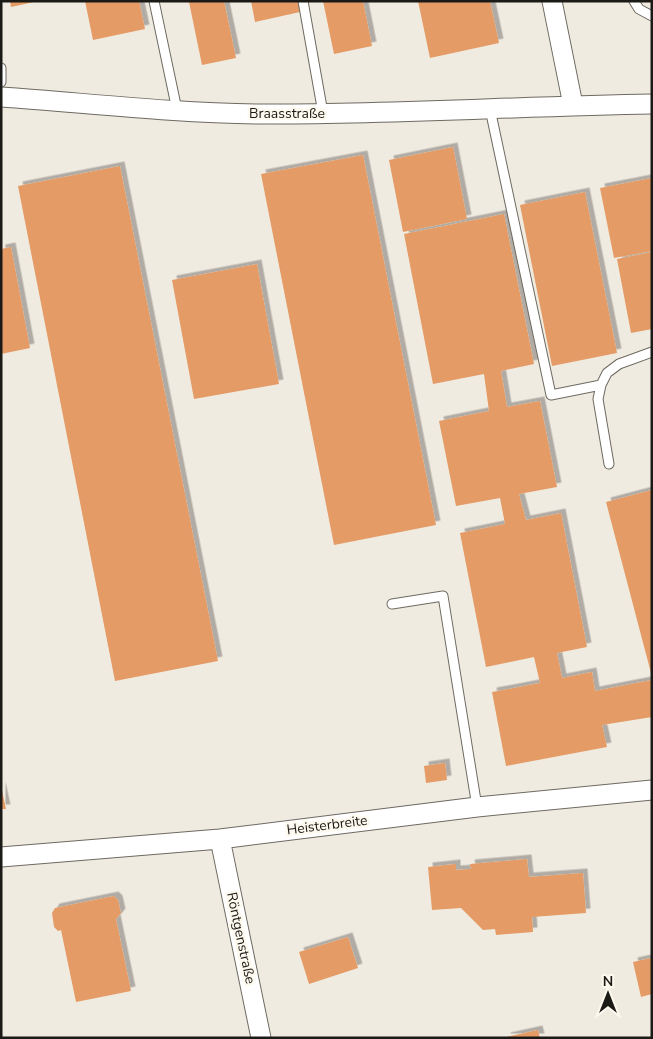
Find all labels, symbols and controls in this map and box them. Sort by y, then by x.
street label: Braasstraße [249,104,325,123]
street label: Heisterbreite [285,811,369,839]
street label: Röntgenstraße [222,890,260,986]
north arrow [583,969,633,1019]
text: N [603,972,613,991]

